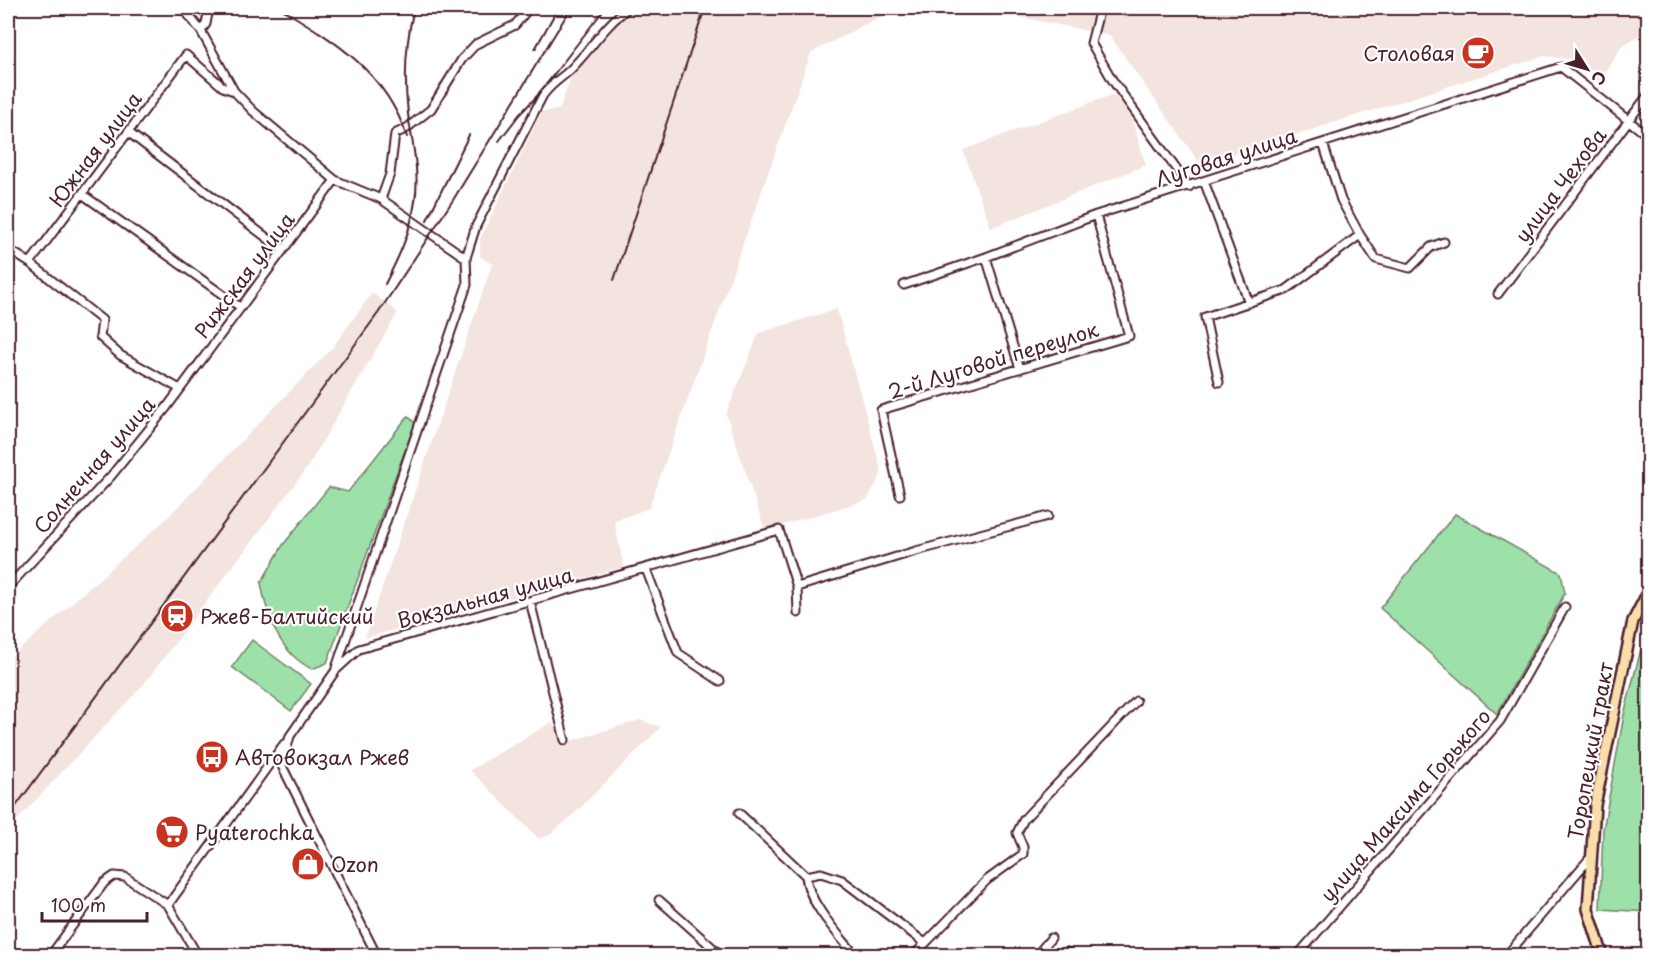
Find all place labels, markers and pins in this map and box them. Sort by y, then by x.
cafe icon: Столовая [1460,35,1496,71]
place label: Столовая [1363,38,1455,68]
station icon: Ржев-Балтийский [159,598,195,634]
place label: Ржев-Балтийский [200,601,374,631]
bus stop icon: Автовокзал Ржев [194,739,230,775]
place label: Автовокзал Ржев [235,742,409,772]
supermarket icon: Pyaterochka [154,814,190,850]
place label: Pyaterochka [195,817,315,847]
shop icon: Ozon [290,846,326,882]
place label: Ozon [331,849,379,879]

